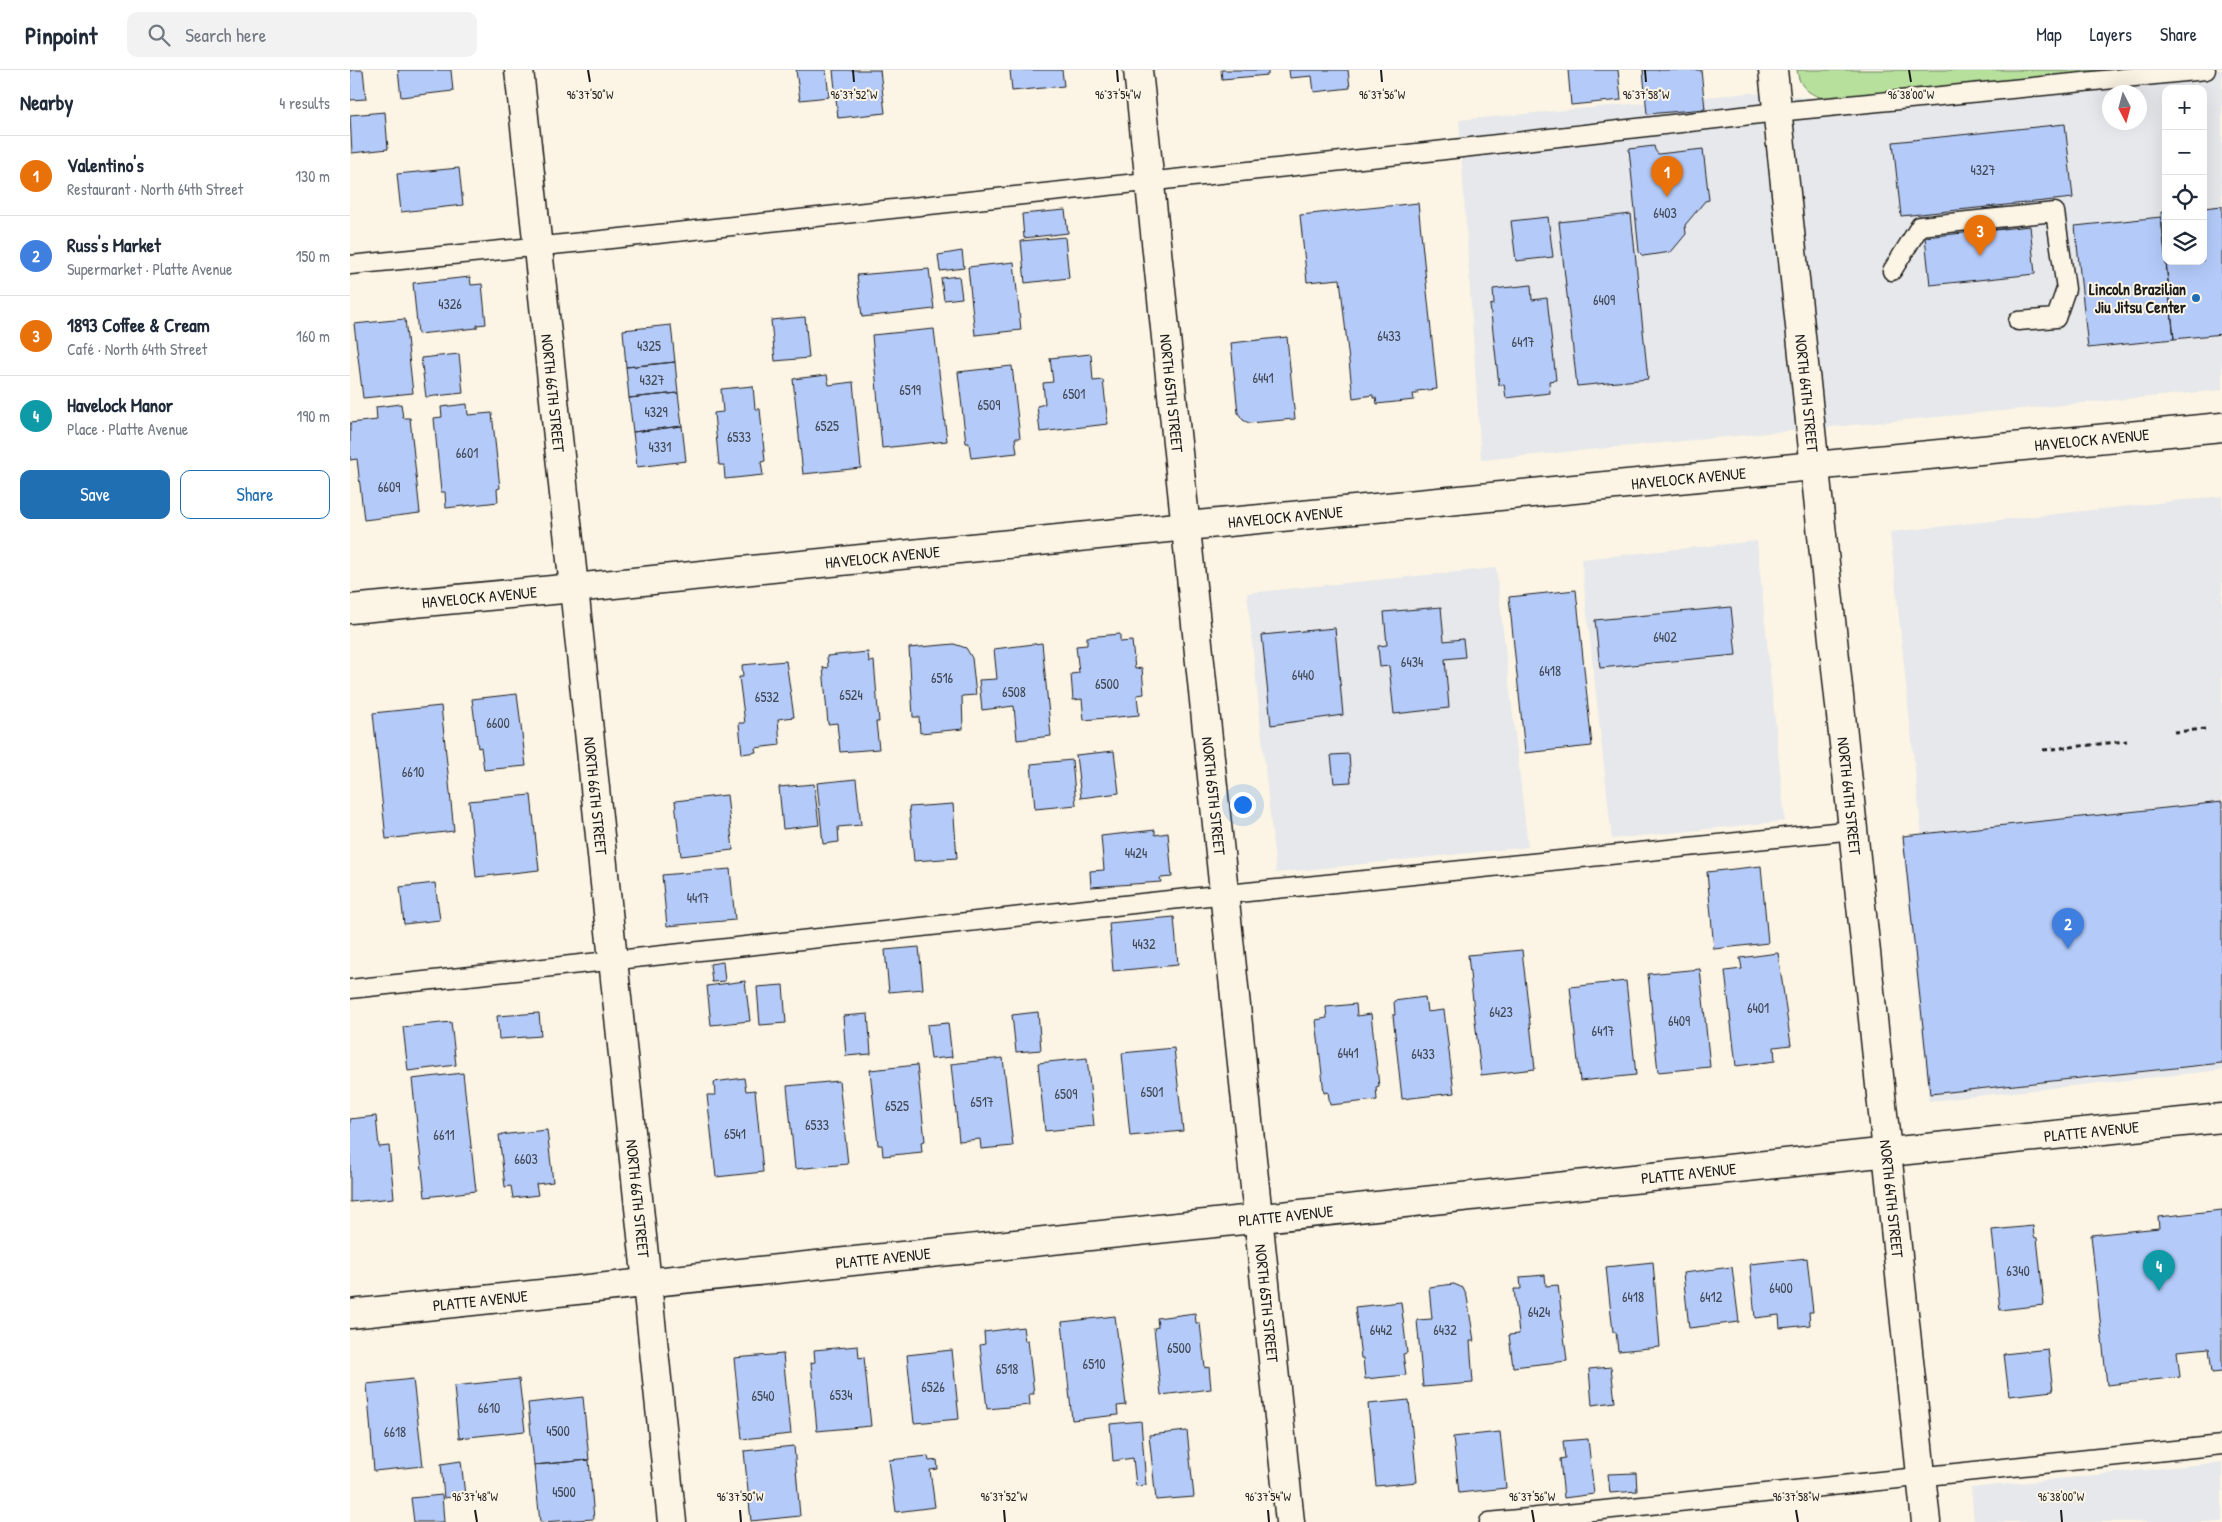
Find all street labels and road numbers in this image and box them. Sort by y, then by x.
street label: NORTH 66TH STREET [536,333,571,454]
street label: NORTH 65TH STREET [1155,333,1189,454]
street label: NORTH 64TH STREET [1790,333,1824,454]
street label: HAVELOCK AVENUE [2033,423,2150,456]
street label: HAVELOCK AVENUE [1630,462,1747,494]
street label: HAVELOCK AVENUE [1227,500,1344,533]
street label: HAVELOCK AVENUE [824,540,941,574]
street label: HAVELOCK AVENUE [421,581,538,613]
street label: NORTH 66TH STREET [579,736,613,856]
street label: NORTH 65TH STREET [1197,736,1231,857]
street label: NORTH 64TH STREET [1832,736,1867,856]
street label: PLATTE AVENUE [2043,1116,2140,1147]
street label: NORTH 66TH STREET [621,1139,655,1259]
street label: NORTH 64TH STREET [1875,1139,1909,1259]
street label: PLATTE AVENUE [1640,1157,1737,1189]
street label: PLATTE AVENUE [1237,1200,1334,1231]
street label: PLATTE AVENUE [834,1242,932,1274]
street label: NORTH 65TH STREET [1250,1243,1284,1364]
street label: PLATTE AVENUE [432,1284,529,1316]

